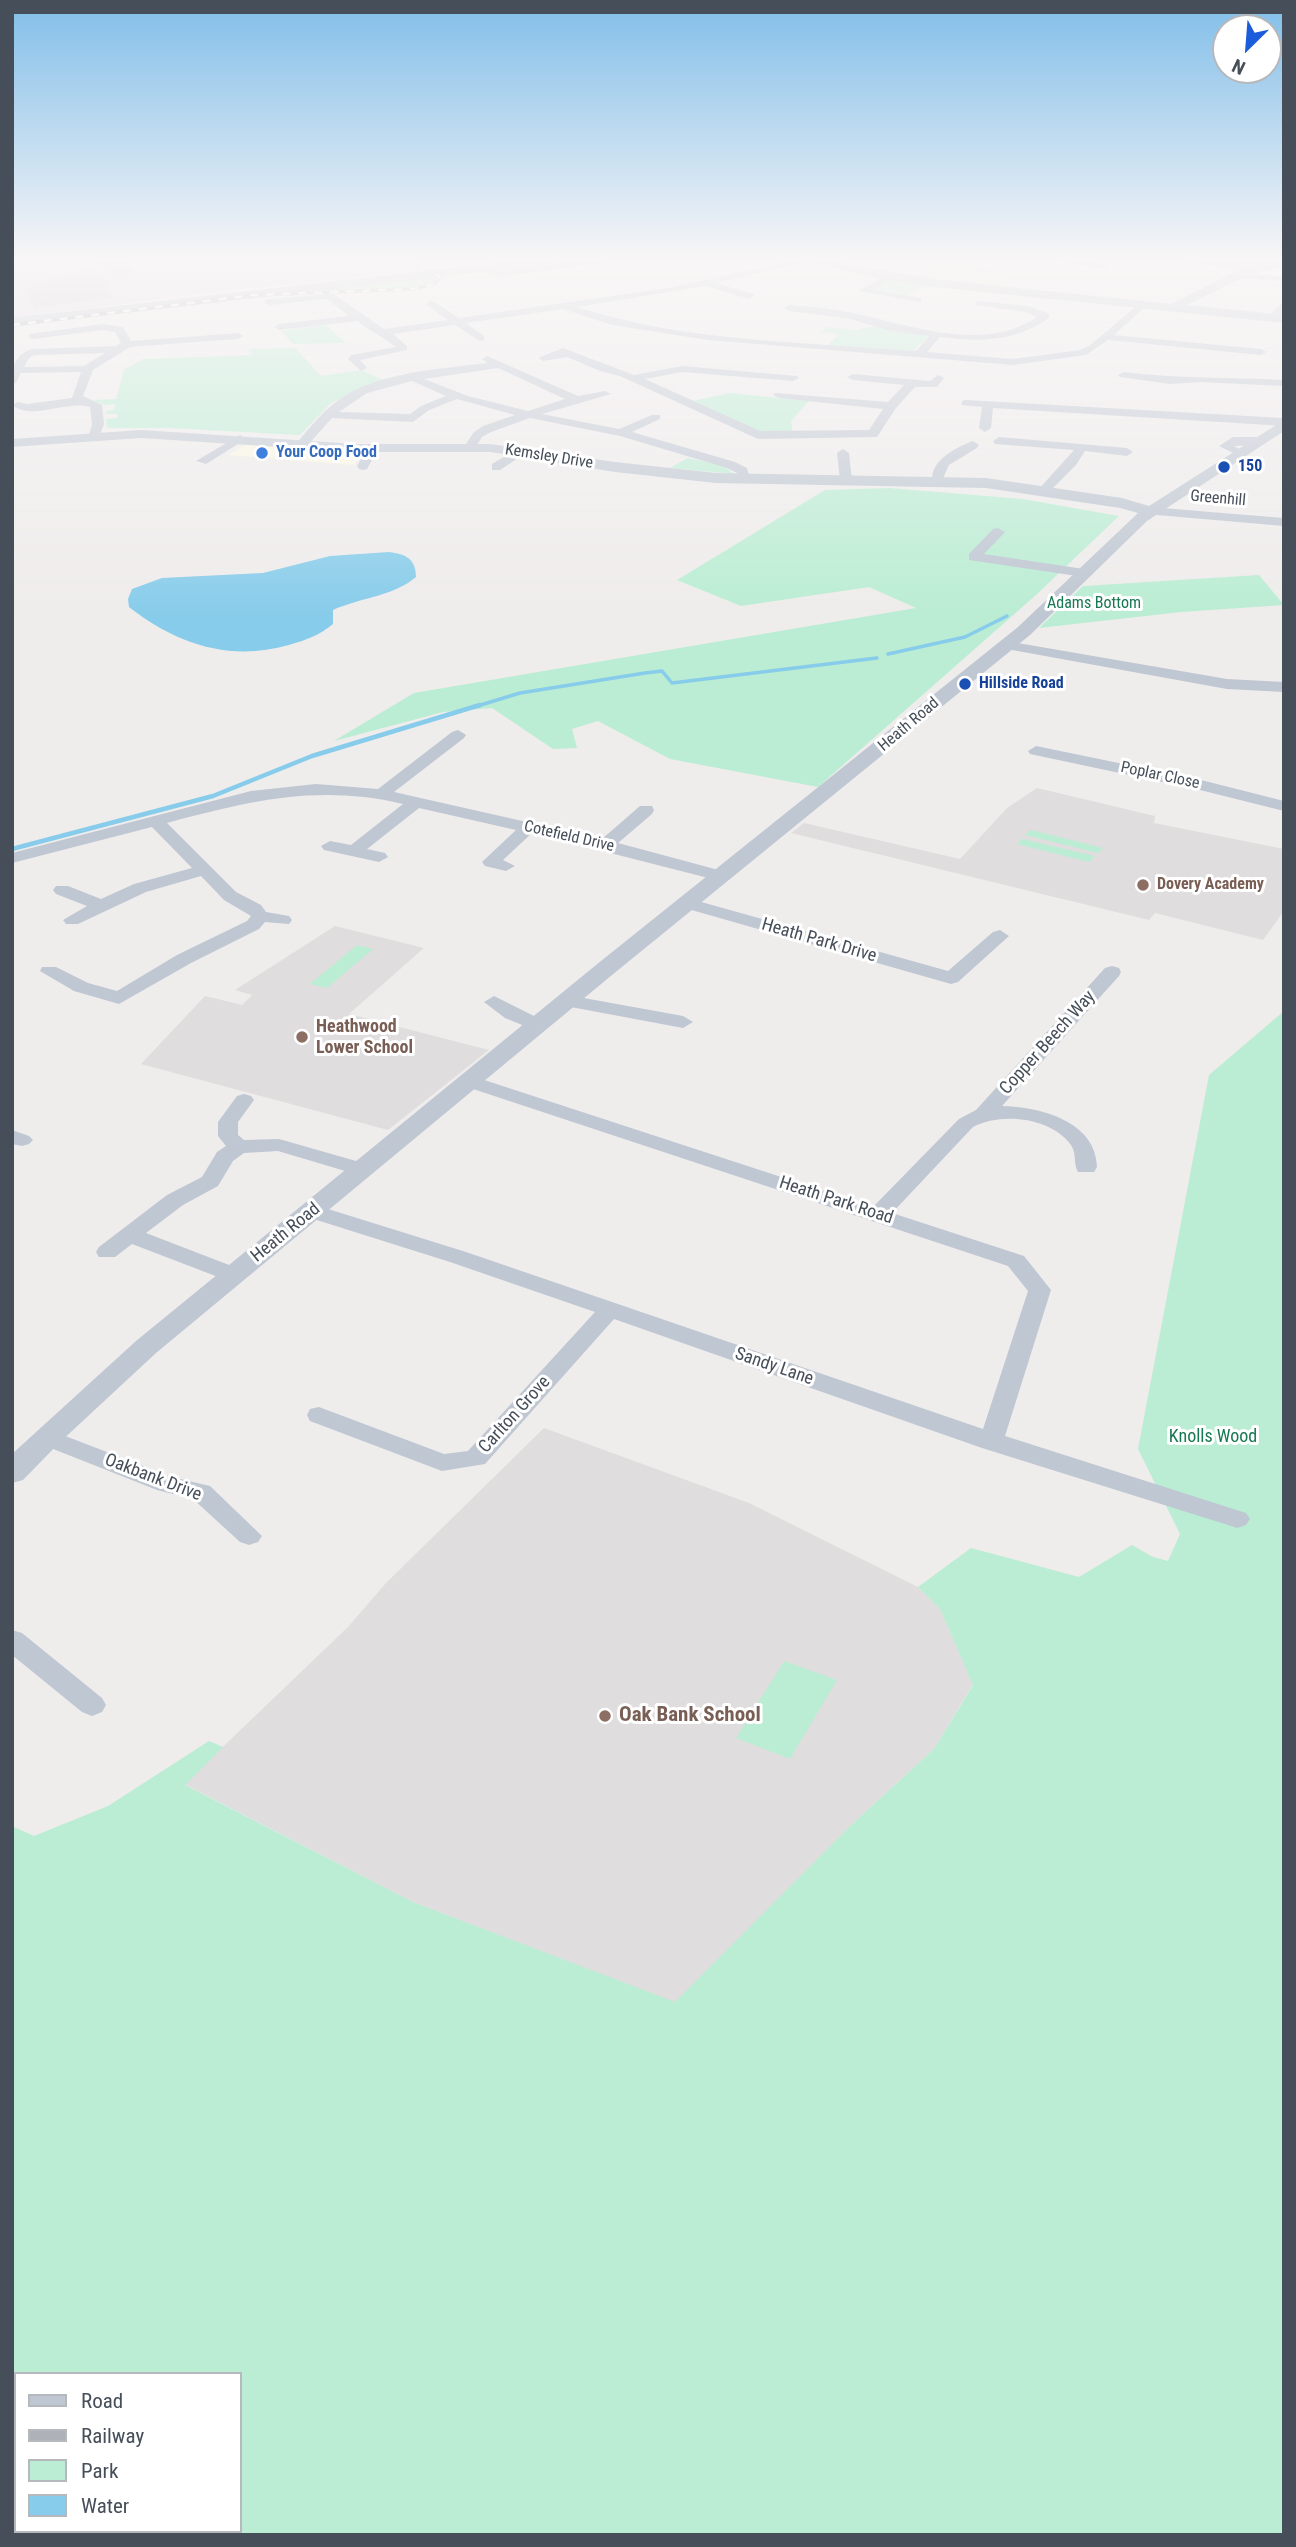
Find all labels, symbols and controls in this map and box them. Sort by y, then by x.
north arrow [1212,14,1282,84]
text: N [1229,54,1249,80]
street label: Kemsley Drive [504,441,594,473]
place label: Your Coop Food [276,443,377,463]
marker: Your Coop Food [254,445,270,461]
place label: 150 [1238,457,1262,477]
marker: 150 [1216,459,1232,475]
street label: Greenhill [1189,487,1247,511]
park label: Adams Bottom [1047,594,1141,614]
place label: Hillside Road [979,674,1064,694]
marker: Hillside Road [957,676,973,692]
street label: Heath Road [875,694,943,756]
street label: Poplar Close [1119,758,1201,794]
street label: Cotefield Drive [522,817,616,857]
place label: Dovery Academy [1157,875,1264,895]
marker: Dovery Academy [1135,877,1151,893]
street label: Heath Park Drive [759,914,879,968]
street label: Copper Beech Way [996,987,1100,1099]
place label: Heathwood Lower School [316,1016,413,1058]
marker: Heathwood Lower School [294,1029,310,1045]
street label: Heath Park Road [776,1172,896,1230]
street label: Heath Road [247,1199,325,1267]
street label: Sandy Lane [732,1344,816,1390]
street label: Carlton Grove [475,1372,555,1458]
park label: Knolls Wood [1169,1426,1257,1448]
street label: Oakbank Drive [102,1450,204,1506]
place label: Oak Bank School [619,1703,761,1729]
marker: Oak Bank School [597,1708,613,1724]
legend [14,2372,242,2533]
text: Road [81,2389,123,2413]
text: Railway [81,2424,144,2448]
text: Park [81,2459,118,2483]
text: Water [81,2494,129,2518]

